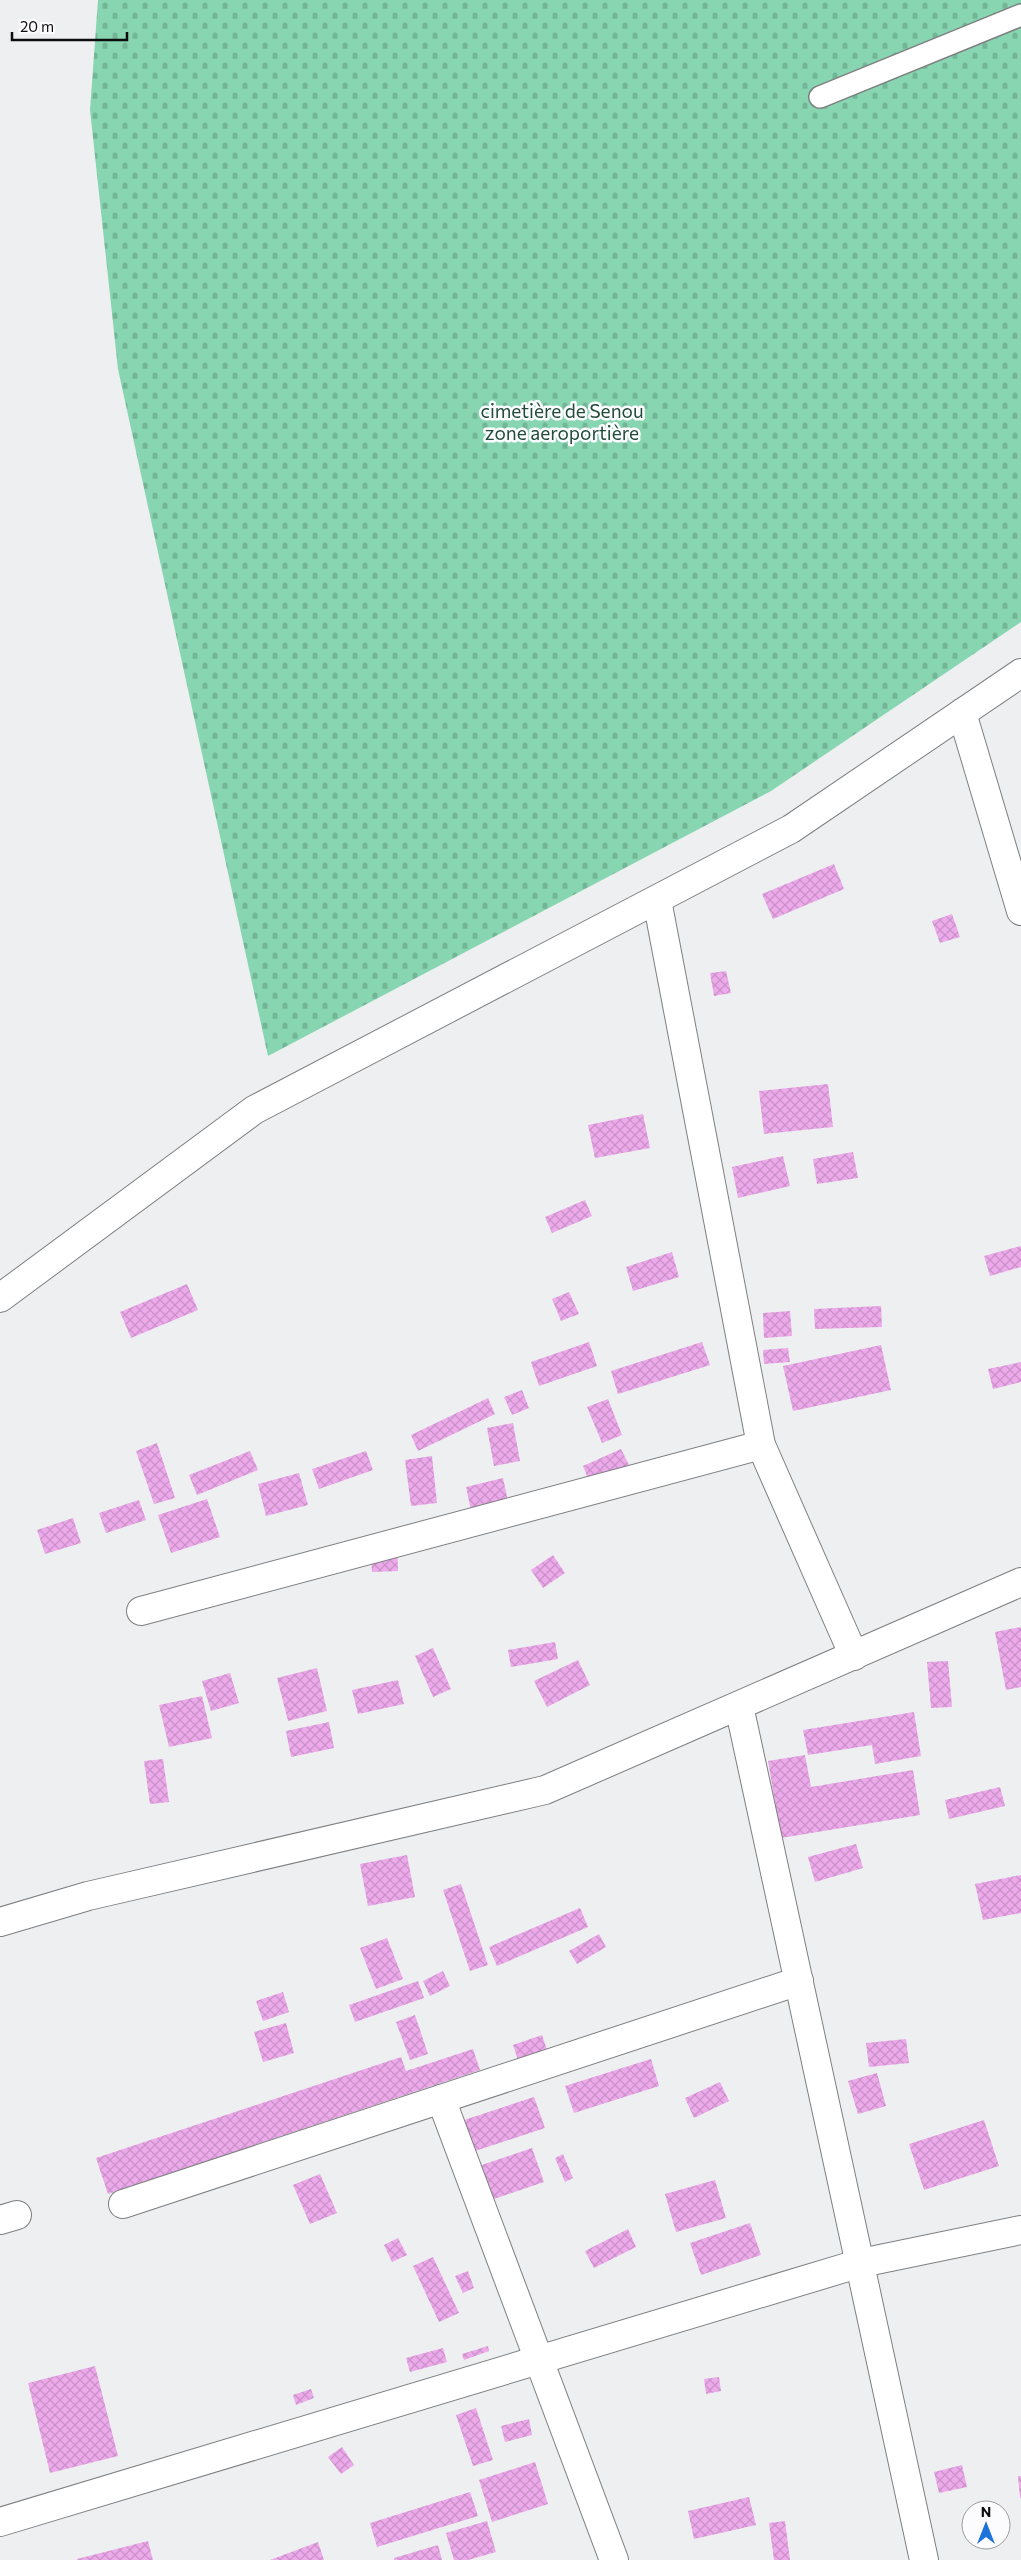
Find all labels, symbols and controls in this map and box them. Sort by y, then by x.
scale bar [12,10,128,42]
text: 20 m [20,17,54,35]
park label: cimetière de Senou zone aeroportière [480,399,644,444]
north arrow [961,2500,1011,2550]
text: N [981,2503,991,2520]

